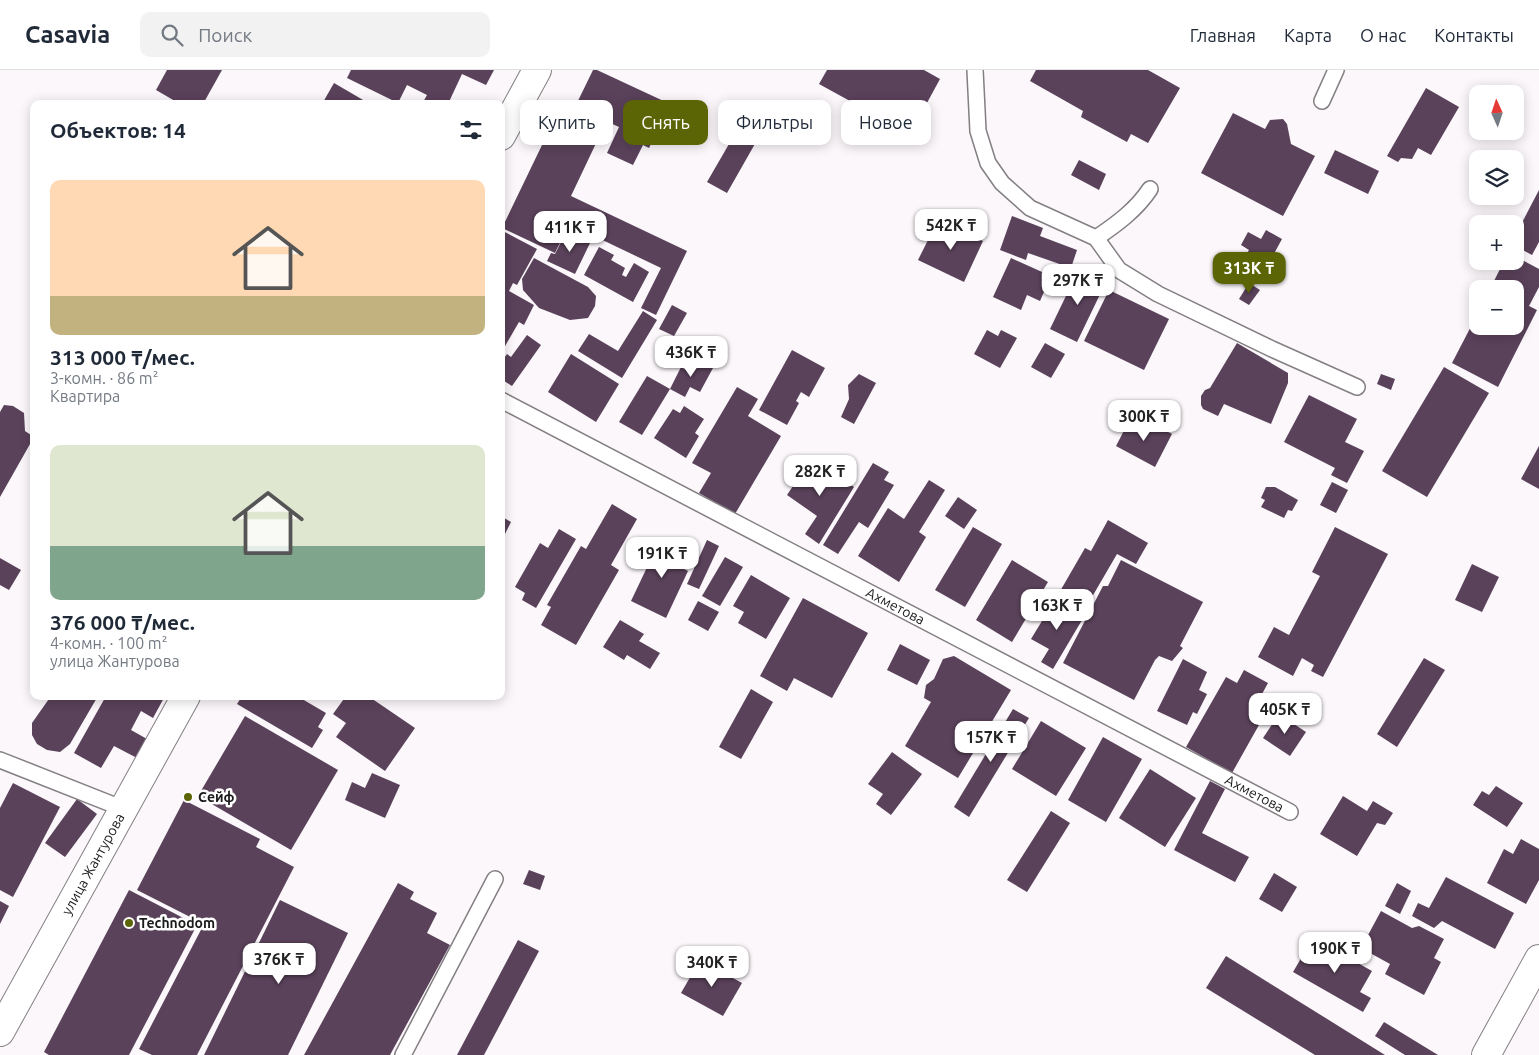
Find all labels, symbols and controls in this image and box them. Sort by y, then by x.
search box [140,12,490,57]
text: Casavia [25,21,110,48]
icon: search [158,21,186,49]
text: Поиск [198,24,252,46]
text: Главная [1190,25,1256,45]
text: Карта [1284,25,1332,45]
text: О нас [1360,25,1406,45]
text: Контакты [1434,25,1514,45]
north arrow [1469,85,1524,140]
map controls [1469,85,1524,335]
chip: Купить [520,100,613,145]
chip: Снять [623,100,708,145]
chip: Фильтры [718,100,831,145]
chip: Новое [841,100,931,145]
icon: filters [457,116,485,144]
text: Объектов: 14 [50,118,186,142]
button: layers [1469,150,1524,205]
pin: 542K ₸ [910,208,992,251]
pin: 411K ₸ [529,210,611,253]
icon: home [223,213,313,303]
button: + [1469,215,1524,270]
text: 542K ₸ [926,216,976,234]
text: 411K ₸ [545,218,595,236]
pin: 313K ₸ [1208,252,1290,294]
text: 313K ₸ [1224,259,1274,277]
pin: 297K ₸ [1037,264,1119,306]
text: 297K ₸ [1053,271,1103,289]
button: − [1469,280,1524,335]
pin: 436K ₸ [650,336,732,378]
text: 436K ₸ [666,343,716,361]
text: 313 000 ₸/мес. [50,345,195,369]
text: 3-комн. · 86 m² [50,369,158,387]
text: Квартира [50,387,120,405]
pin: 300K ₸ [1103,400,1185,442]
text: 300K ₸ [1119,407,1169,425]
pin: 282K ₸ [779,454,861,497]
text: 282K ₸ [795,462,845,480]
icon: home [223,478,313,568]
pin: 191K ₸ [621,536,703,579]
text: 191K ₸ [637,544,687,562]
street label: Ахметова [863,584,927,628]
pin: 163K ₸ [1016,588,1098,631]
text: 163K ₸ [1032,596,1082,614]
text: 376 000 ₸/мес. [50,610,195,634]
text: 4-комн. · 100 m² [50,634,167,652]
text: улица Жантурова [50,652,180,670]
pin: 405K ₸ [1244,692,1326,735]
text: 405K ₸ [1260,700,1310,718]
pin: 157K ₸ [950,720,1032,763]
text: 157K ₸ [966,728,1016,746]
street label: Ахметова [1222,772,1286,815]
place label: Сейф [198,789,235,805]
marker: Сейф [182,791,194,803]
street label: улица Жантурова [58,810,128,918]
place label: Technodom [139,915,215,931]
marker: Technodom [123,917,135,929]
pin: 190K ₸ [1294,932,1376,974]
text: 190K ₸ [1310,939,1360,957]
pin: 376K ₸ [238,942,320,985]
pin: 340K ₸ [671,946,753,988]
text: 376K ₸ [254,950,304,968]
text: 340K ₸ [687,953,737,971]

